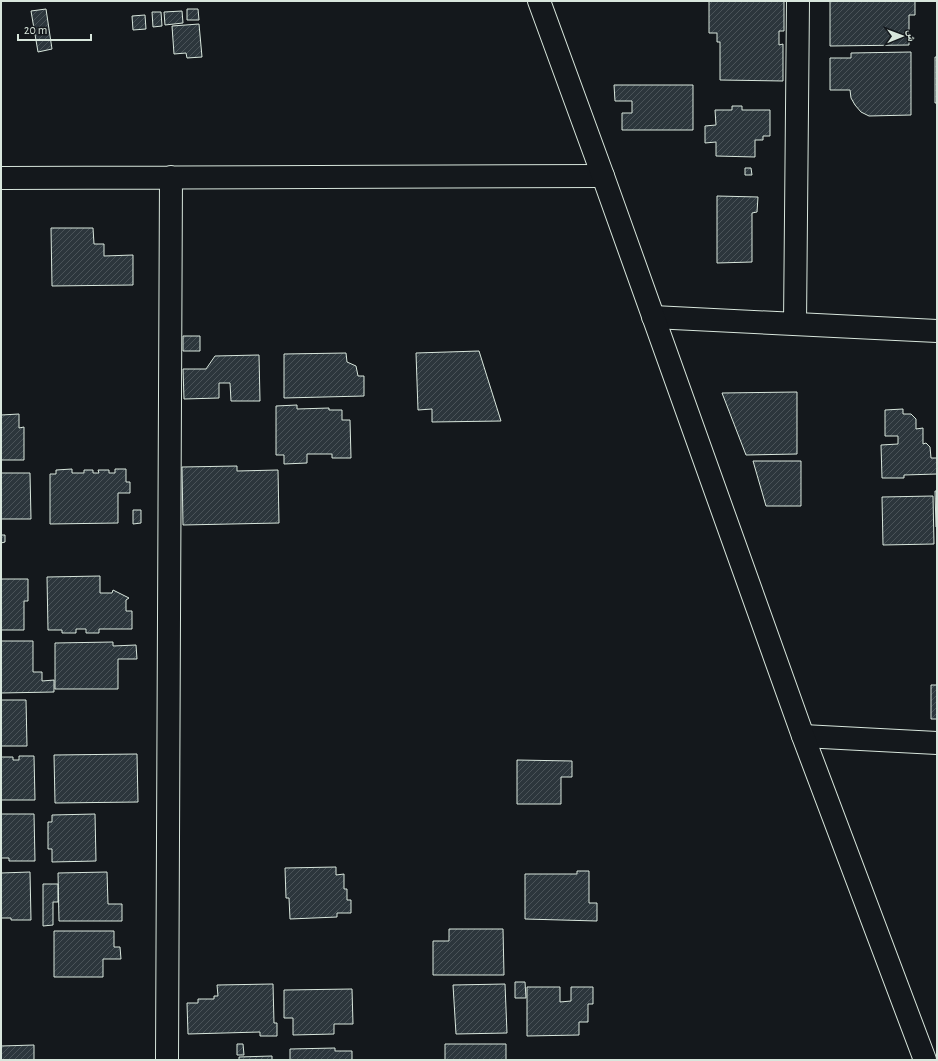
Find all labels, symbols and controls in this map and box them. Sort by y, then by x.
scale bar [18,16,91,42]
north arrow [882,16,922,56]
text: 20 m [24,24,47,36]
text: ش [904,30,917,42]

